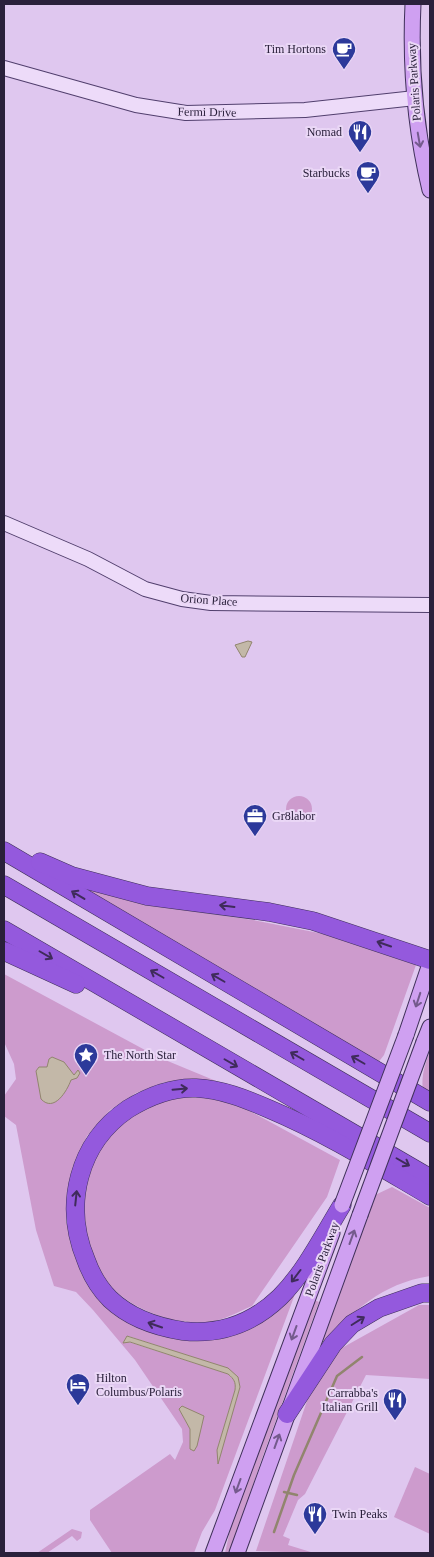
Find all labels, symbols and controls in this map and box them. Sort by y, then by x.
cafe icon: Tim Hortons [331,36,357,70]
place label: Tim Hortons [265,42,326,56]
street label: Polaris Parkway [404,42,424,122]
street label: Fermi Drive [177,104,237,120]
restaurant icon: Nomad [347,119,373,153]
place label: Nomad [307,125,342,139]
one-way arrow [415,131,425,147]
cafe icon: Starbucks [355,160,381,194]
place label: Starbucks [303,166,350,180]
street label: Orion Place [180,591,238,609]
office icon: Gr8labor [242,803,268,837]
place label: Gr8labor [272,809,315,823]
one-way arrow [71,890,85,900]
one-way arrow [219,901,235,911]
one-way arrow [377,939,392,948]
one-way arrow [38,950,53,960]
one-way arrow [151,969,165,979]
one-way arrow [211,972,226,982]
one-way arrow [413,991,423,1007]
place icon: The North Star [73,1042,99,1076]
place label: The North Star [104,1048,176,1062]
one-way arrow [291,1051,305,1061]
one-way arrow [351,1055,366,1065]
one-way arrow [224,1059,238,1069]
one-way arrow [171,1084,187,1094]
one-way arrow [395,1157,410,1167]
one-way arrow [71,1190,81,1206]
street label: Polaris Parkway [302,1220,342,1298]
one-way arrow [348,1230,357,1246]
one-way arrow [291,1269,301,1283]
one-way arrow [350,1315,364,1325]
one-way arrow [148,1320,163,1329]
one-way arrow [289,1325,299,1340]
place label: Hilton Columbus/Polaris [96,1371,182,1399]
hotel icon: Hilton Columbus/Polaris [65,1372,91,1406]
place label: Carrabba's Italian Grill [322,1386,379,1414]
restaurant icon: Carrabba's Italian Grill [382,1387,408,1421]
one-way arrow [273,1434,282,1450]
one-way arrow [233,1477,242,1493]
restaurant icon: Twin Peaks [302,1501,328,1535]
place label: Twin Peaks [332,1507,388,1521]

